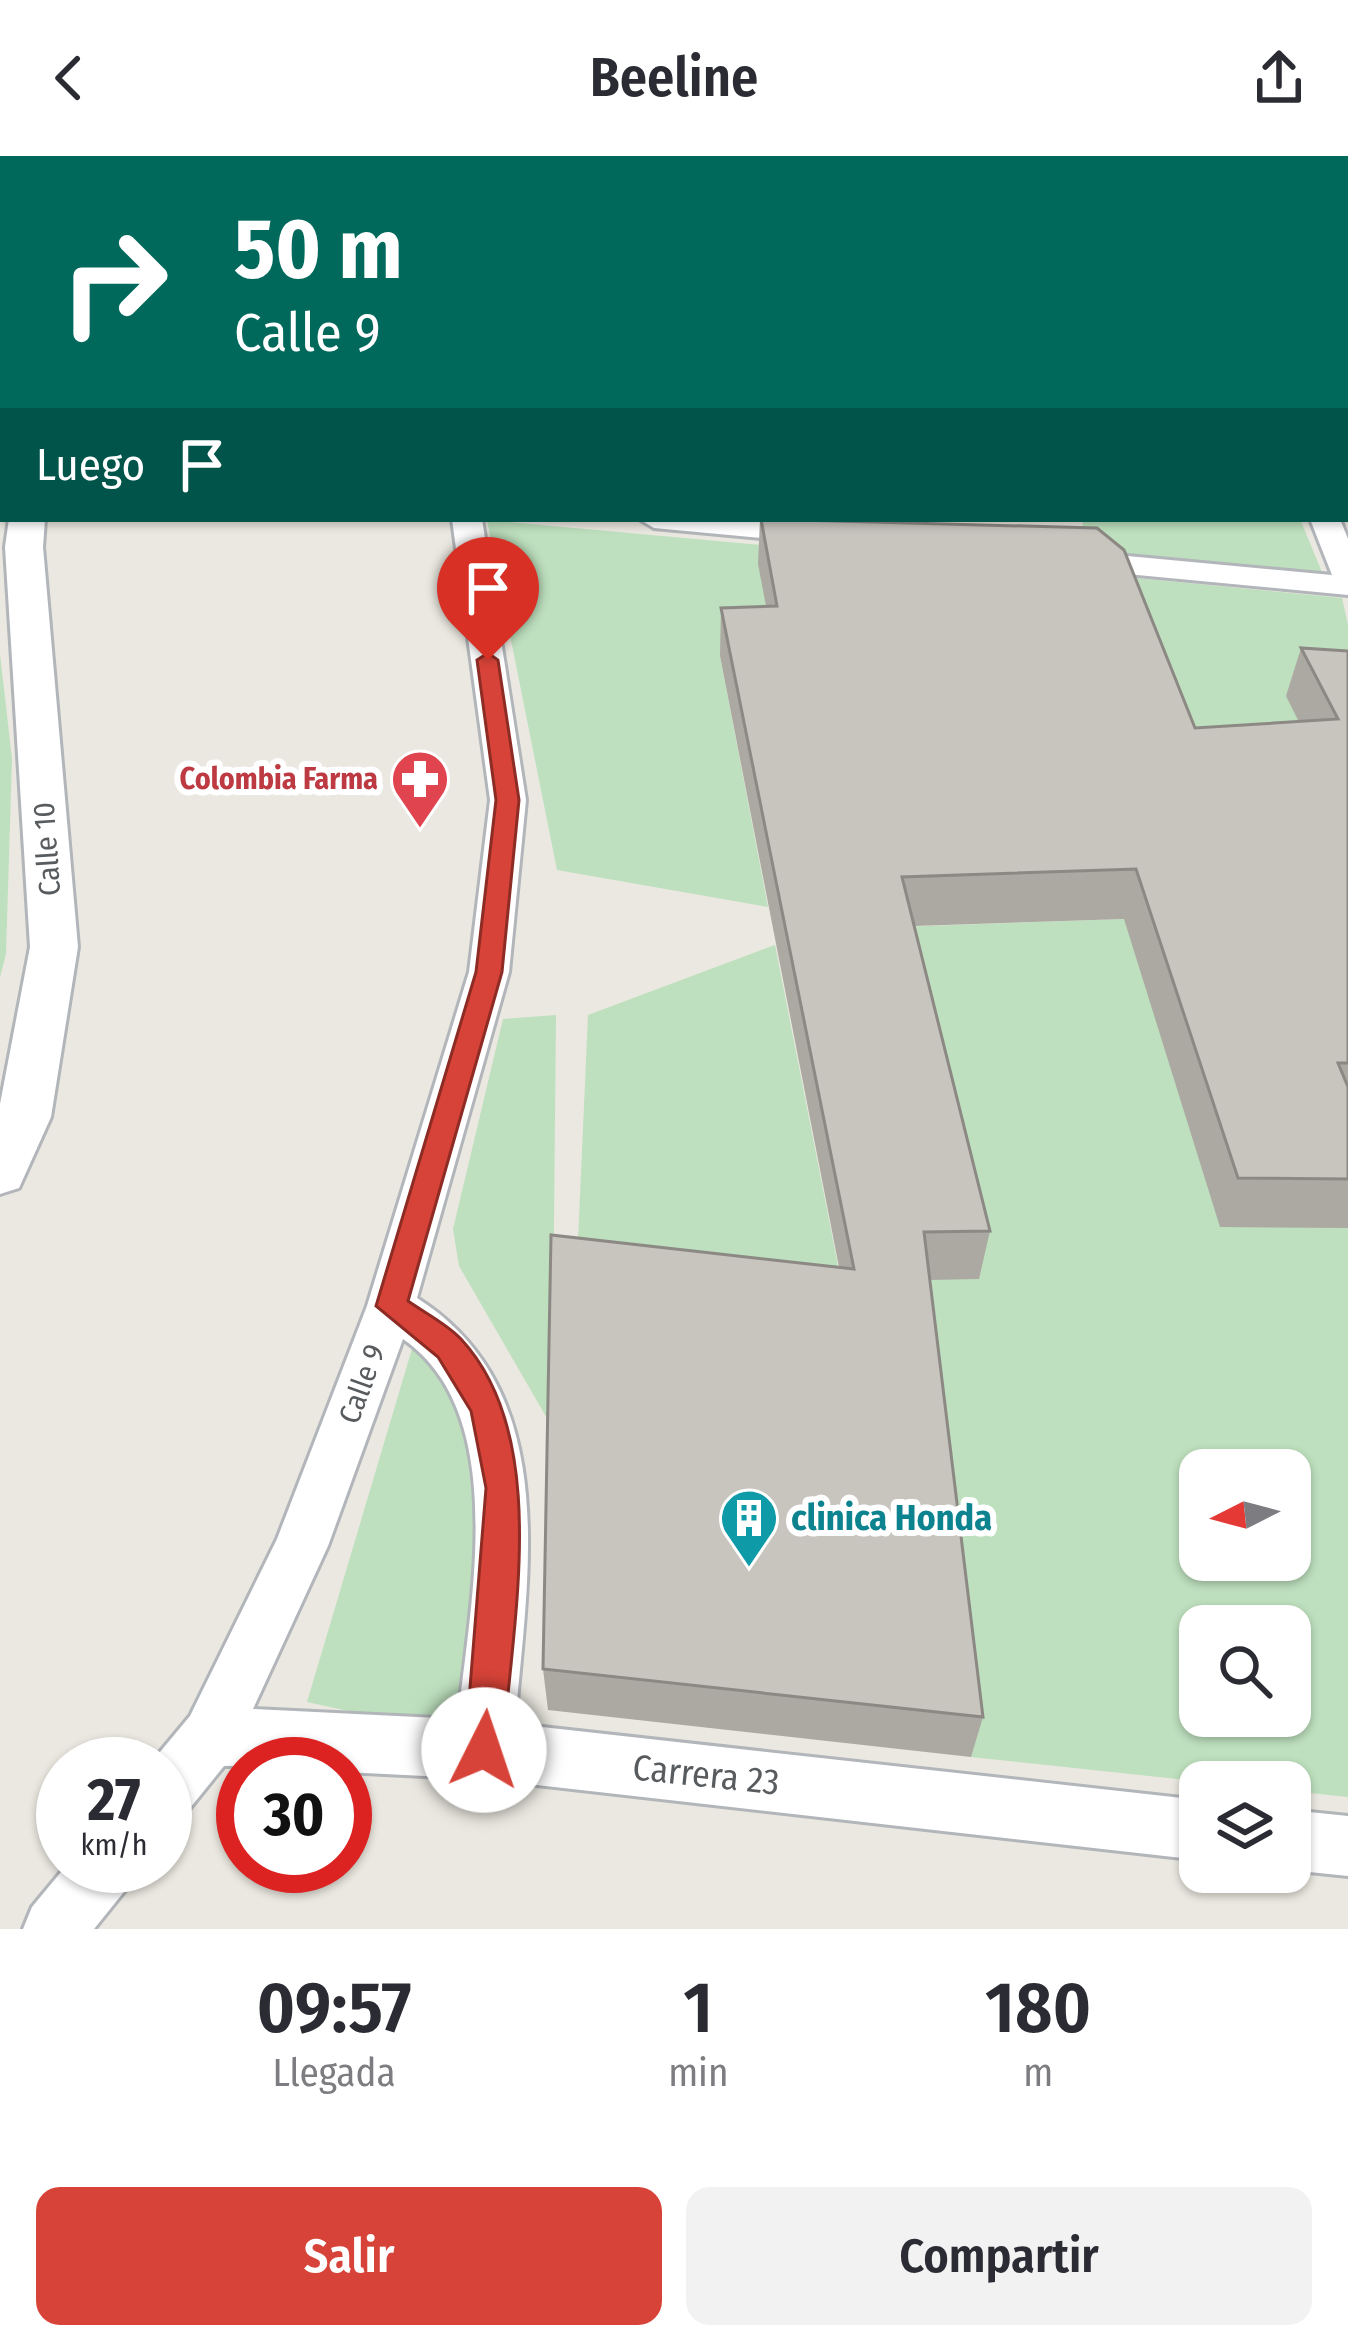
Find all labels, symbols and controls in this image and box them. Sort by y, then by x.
icon: back [36,45,102,111]
icon: share [1246,45,1312,111]
text: Beeline [590,46,758,110]
text: 50 m [234,199,403,300]
icon: right [36,204,192,360]
text: Calle 9 [234,301,381,365]
icon: arrive [169,432,235,498]
text: Luego [36,438,145,492]
pin [437,537,539,660]
icon: arrive [455,555,521,621]
pharmacy icon: Colombia Farma [389,748,451,830]
place label: Colombia Farma [180,761,378,797]
street label: Calle 10 [26,801,68,897]
street label: Calle 9 [331,1340,393,1428]
north arrow [1179,1449,1311,1581]
map controls [1179,1449,1311,1893]
building icon: clinica Honda [718,1487,780,1569]
place label: clinica Honda [791,1496,992,1540]
button: search [1179,1605,1311,1737]
position arrow [421,1687,547,1813]
speed limit sign: 30 [216,1737,372,1893]
street label: Carrera 23 [631,1745,781,1805]
button: layers [1179,1761,1311,1893]
text: 27 [87,1764,141,1836]
text: km/h [81,1827,147,1863]
text: 09:57 [257,1965,412,2051]
text: 1 [683,1965,713,2051]
text: 180 [985,1965,1091,2051]
text: Llegada [273,2050,396,2096]
text: min [668,2050,729,2096]
text: m [1023,2050,1053,2096]
button: Salir [36,2187,662,2325]
button: Compartir [686,2187,1312,2325]

